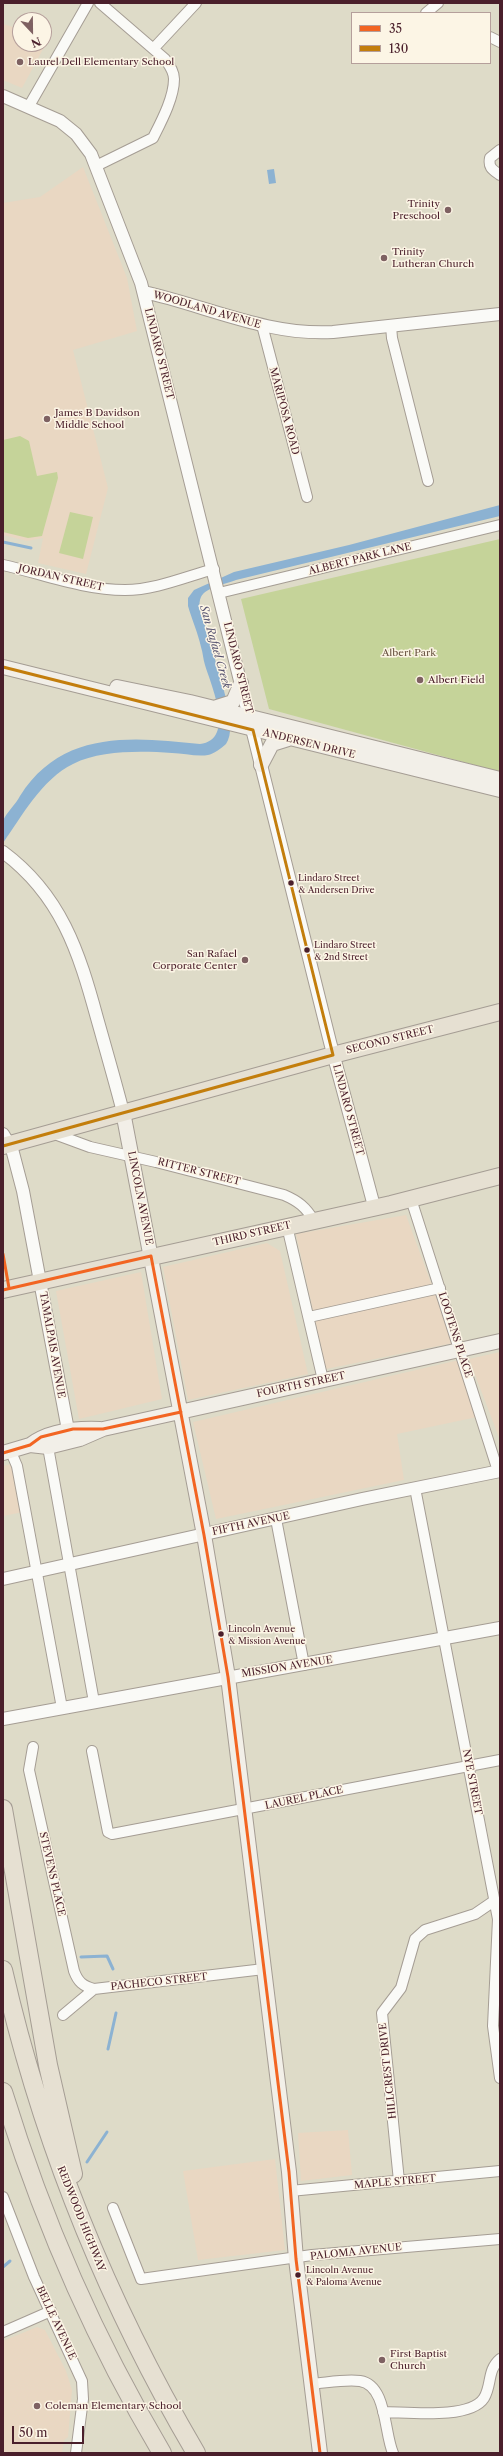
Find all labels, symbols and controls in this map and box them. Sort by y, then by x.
north arrow [12,12,52,52]
legend [351,12,491,64]
text: 35 [389,21,402,36]
text: N [29,34,43,50]
text: 130 [389,41,408,56]
place label: Laurel Dell Elementary School [28,56,174,68]
marker: Laurel Dell Elementary School [15,57,25,67]
place label: Trinity Preschool [393,198,440,222]
marker: Trinity Preschool [443,205,453,215]
place label: Trinity Lutheran Church [392,246,474,270]
marker: Trinity Lutheran Church [379,253,389,263]
street label: WOODLAND AVENUE [152,289,262,331]
street label: LINDARO STREET [142,307,176,401]
street label: MARIPOSA ROAD [267,366,301,456]
place label: James B Davidson Middle School [55,407,140,430]
marker: James B Davidson Middle School [42,414,52,424]
street label: ALBERT PARK LANE [307,540,413,578]
street label: JORDAN STREET [17,562,105,594]
water label: San Rafael Creek [197,604,233,690]
street label: LINDARO STREET [221,621,255,715]
park label: Albert Park [382,647,436,659]
place label: Albert Field [428,674,485,686]
marker: Albert Field [415,675,425,685]
street label: ANDERSEN DRIVE [262,727,356,761]
place label: Lindaro Street & Andersen Drive [298,873,375,894]
marker: Lindaro Street & Andersen Drive [286,878,296,888]
place label: Lindaro Street & 2nd Street [314,940,376,961]
marker: Lindaro Street & 2nd Street [302,945,312,955]
place label: San Rafael Corporate Center [153,948,237,972]
marker: San Rafael Corporate Center [240,955,250,965]
street label: SECOND STREET [345,1023,435,1057]
street label: LINDARO STREET [330,1063,366,1157]
street label: LINCOLN AVENUE [125,1150,155,1246]
street label: RITTER STREET [156,1156,242,1188]
street label: THIRD STREET [212,1219,292,1249]
street label: TAMALPAIS AVENUE [37,1291,67,1399]
street label: LOOTENS PLACE [436,1291,474,1379]
street label: FOURTH STREET [256,1370,346,1400]
street label: FIFTH AVENUE [211,1510,291,1538]
place label: Lincoln Avenue & Mission Avenue [228,1624,306,1645]
marker: Lincoln Avenue & Mission Avenue [216,1629,226,1639]
street label: MISSION AVENUE [241,1654,333,1680]
street label: NYE STREET [460,1748,484,1816]
street label: LAUREL PLACE [264,1784,344,1812]
street label: STEVENS PLACE [36,1831,68,1917]
street label: PACHECO STREET [110,1971,208,1993]
street label: HILLCREST DRIVE [377,2022,399,2120]
street label: REDWOOD HIGHWAY [54,2165,108,2273]
street label: MAPLE STREET [354,2172,436,2192]
street label: PALOMA AVENUE [310,2241,402,2263]
place label: Lincoln Avenue & Paloma Avenue [306,2265,382,2286]
marker: Lincoln Avenue & Paloma Avenue [293,2270,303,2280]
street label: BELLE AVENUE [34,2284,78,2362]
place label: First Baptist Church [390,2348,447,2372]
marker: First Baptist Church [377,2355,387,2365]
place label: Coleman Elementary School [45,2400,182,2412]
marker: Coleman Elementary School [32,2401,42,2411]
scale bar [14,2418,86,2444]
text: 50 m [19,2425,48,2440]

